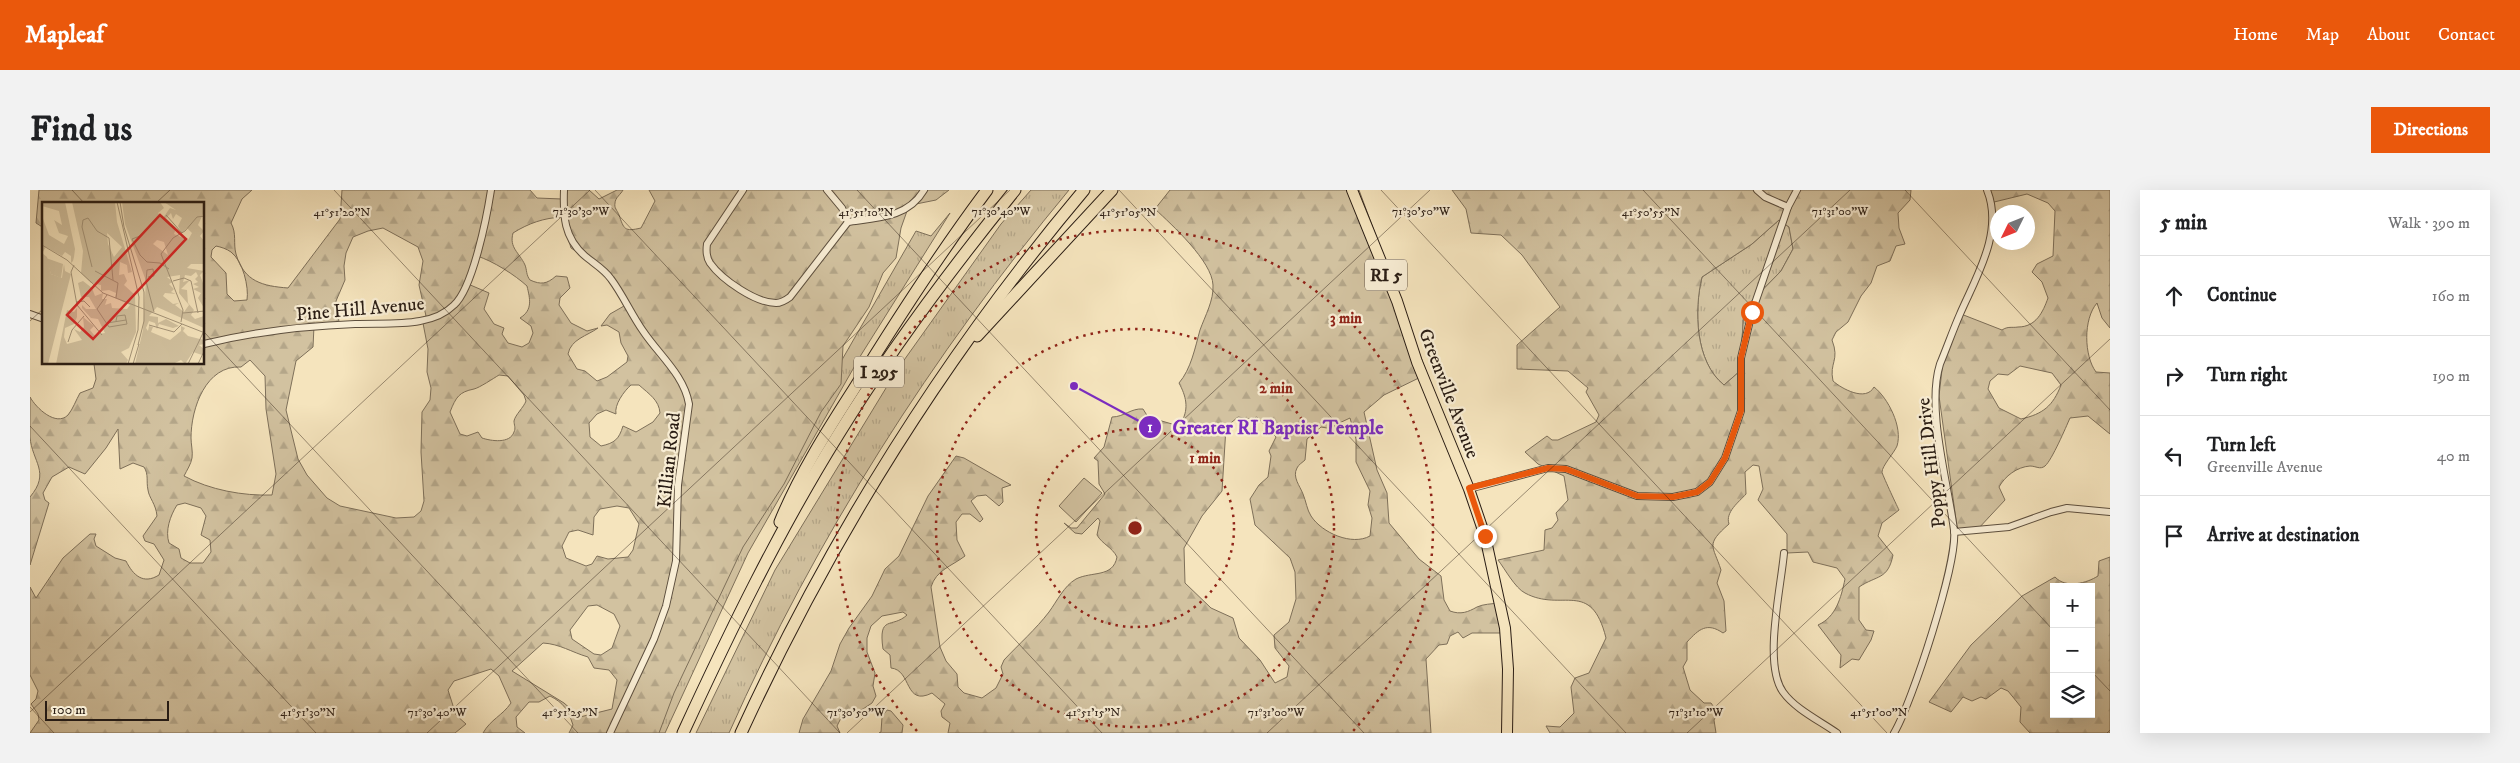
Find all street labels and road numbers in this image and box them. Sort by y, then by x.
road number: RI 5 [1365,260,1407,290]
street label: Pine Hill Avenue [295,292,425,327]
street label: Greenville Avenue [1413,325,1484,462]
road number: I 295 [854,356,904,388]
street label: Poppy Hill Drive [1912,396,1951,529]
street label: Killian Road [653,411,686,509]

